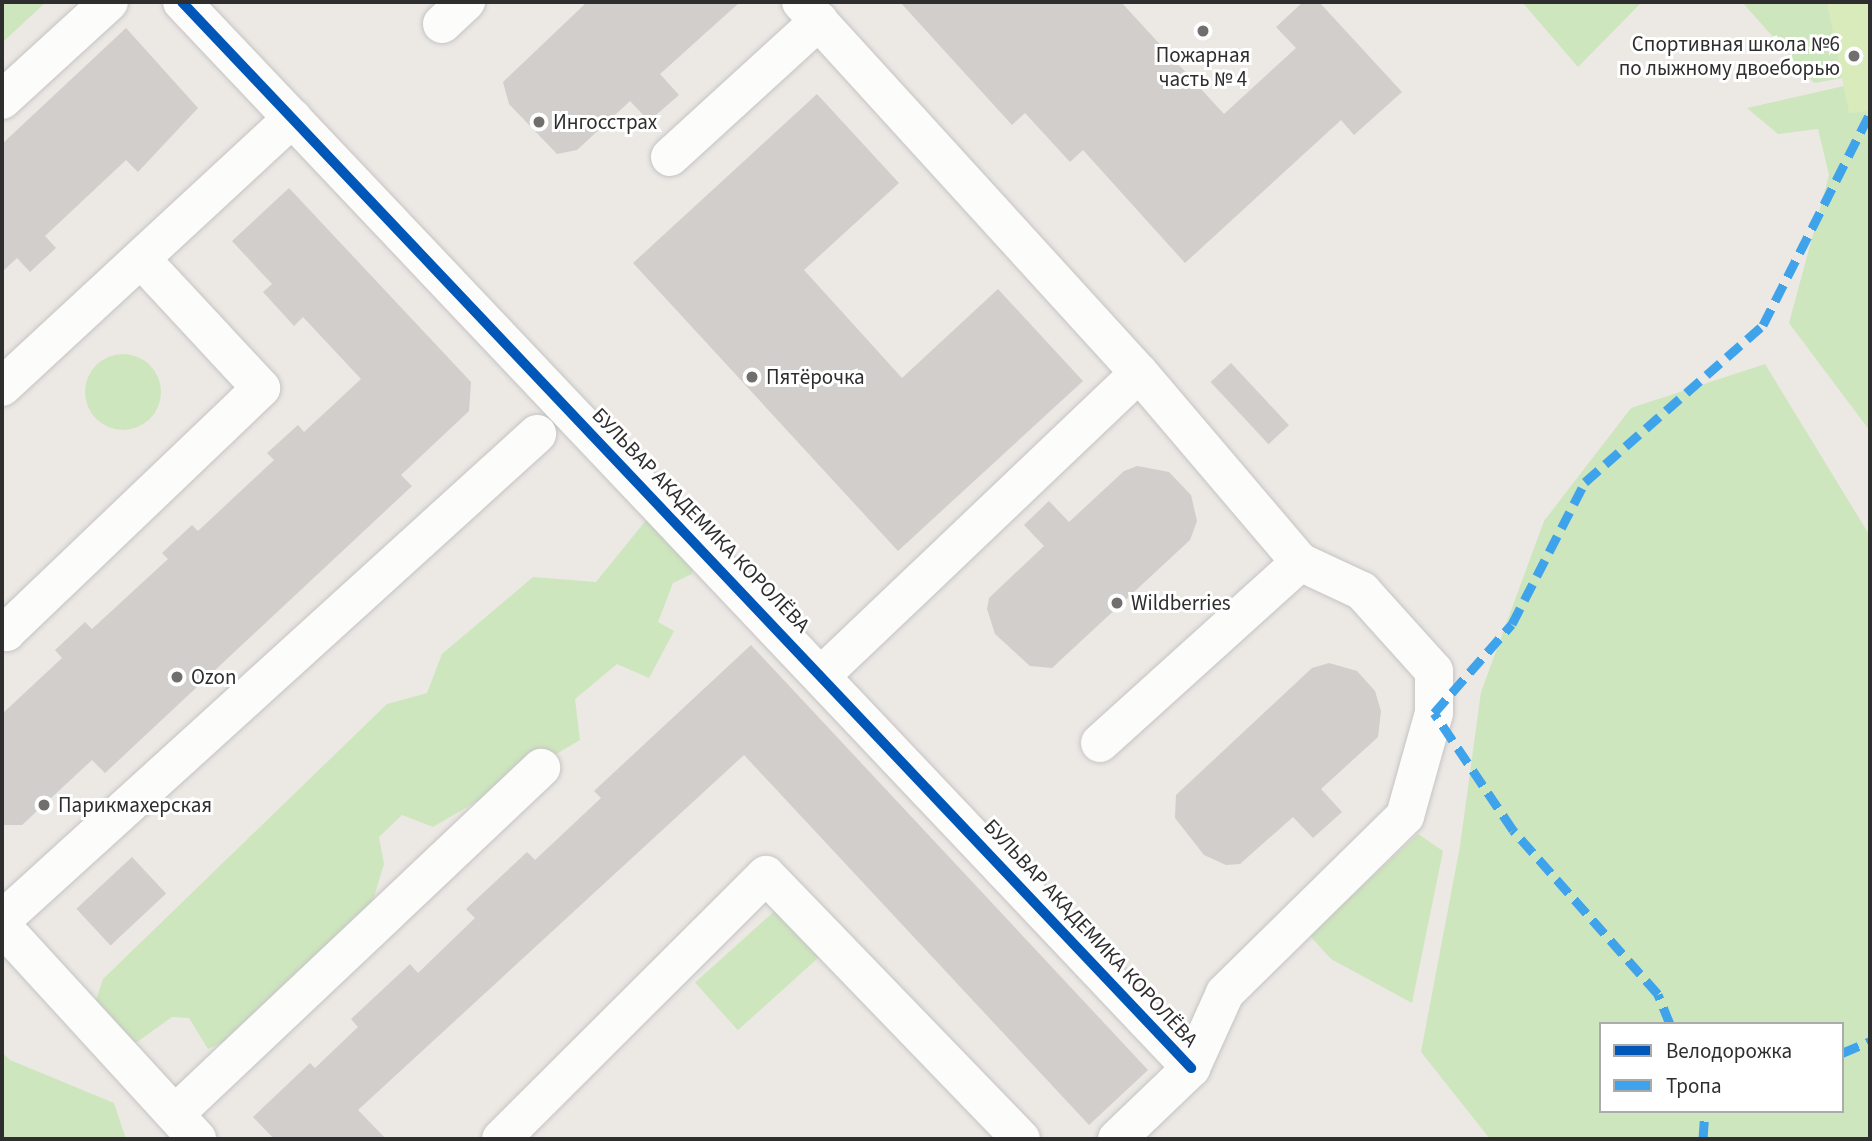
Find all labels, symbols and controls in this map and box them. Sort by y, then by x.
marker: Пожарная часть № 4 [1195,23,1211,39]
place label: Спортивная школа №6 по лыжному двоеборью [1619,31,1840,81]
place label: Пожарная часть № 4 [1156,42,1250,92]
marker: Спортивная школа №6 по лыжному двоеборью [1846,48,1862,64]
place label: Ингосстрах [553,109,657,135]
marker: Ингосстрах [531,114,547,130]
place label: Пятёрочка [766,364,865,390]
marker: Пятёрочка [744,369,760,385]
street label: БУЛЬВАР АКАДЕМИКА КОРОЛЁВА [587,402,815,638]
place label: Wildberries [1131,590,1231,616]
marker: Wildberries [1109,595,1125,611]
place label: Ozon [191,664,236,690]
marker: Ozon [169,669,185,685]
place label: Парикмахерская [58,792,212,818]
marker: Парикмахерская [36,797,52,813]
street label: БУЛЬВАР АКАДЕМИКА КОРОЛЁВА [979,814,1203,1052]
legend [1599,1022,1844,1113]
text: Велодорожка [1666,1036,1792,1066]
text: Тропа [1666,1071,1722,1101]

